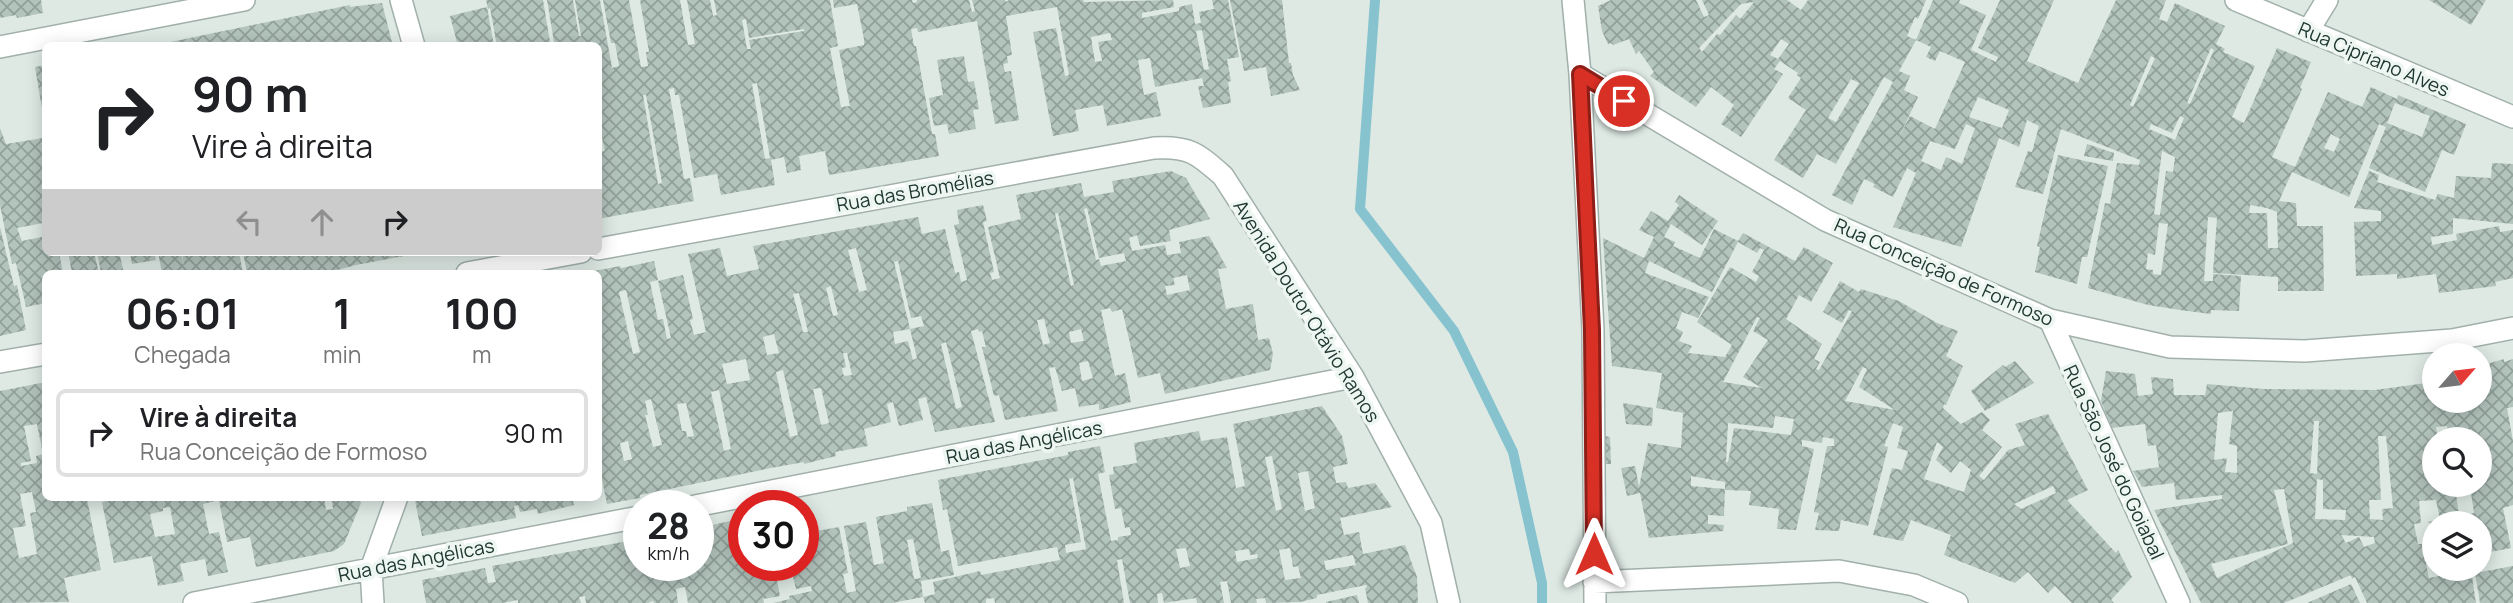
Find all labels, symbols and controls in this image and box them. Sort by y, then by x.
street label: Rua Cipriano Alves [2294,15,2454,103]
text: 90 m [192,60,309,127]
icon: right [77,70,168,161]
pin [1594,71,1654,131]
icon: arrive [1605,82,1643,120]
text: Vire à direita [192,124,373,168]
street label: Rua das Bromélias [834,164,996,218]
street label: Avenida Doutor Otávio Ramos [1228,195,1386,427]
icon: left [230,203,268,241]
icon: ahead [303,203,341,241]
icon: right [376,203,414,241]
street label: Rua Conceição de Formoso [1830,212,2058,332]
text: 06:01 [125,284,240,342]
text: 1 [333,284,351,342]
text: 100 [445,284,519,342]
text: Chegada [134,338,231,370]
text: min [323,338,362,370]
text: m [472,338,492,370]
north arrow [2422,343,2492,413]
map controls [2422,343,2492,581]
street label: Rua São José do Goiabal [2057,360,2171,564]
text: Vire à direita [140,399,297,435]
icon: right [81,414,119,452]
street label: Rua das Angélicas [944,414,1104,470]
text: 90 m [504,415,563,451]
button: search [2422,427,2492,497]
text: Rua Conceição de Formoso [140,435,427,467]
speed limit sign: 30 [728,490,819,581]
text: 28 [647,502,690,550]
button: layers [2422,511,2492,581]
position arrow [1557,517,1631,591]
street label: Rua das Angélicas [336,532,496,588]
text: km/h [648,541,689,565]

